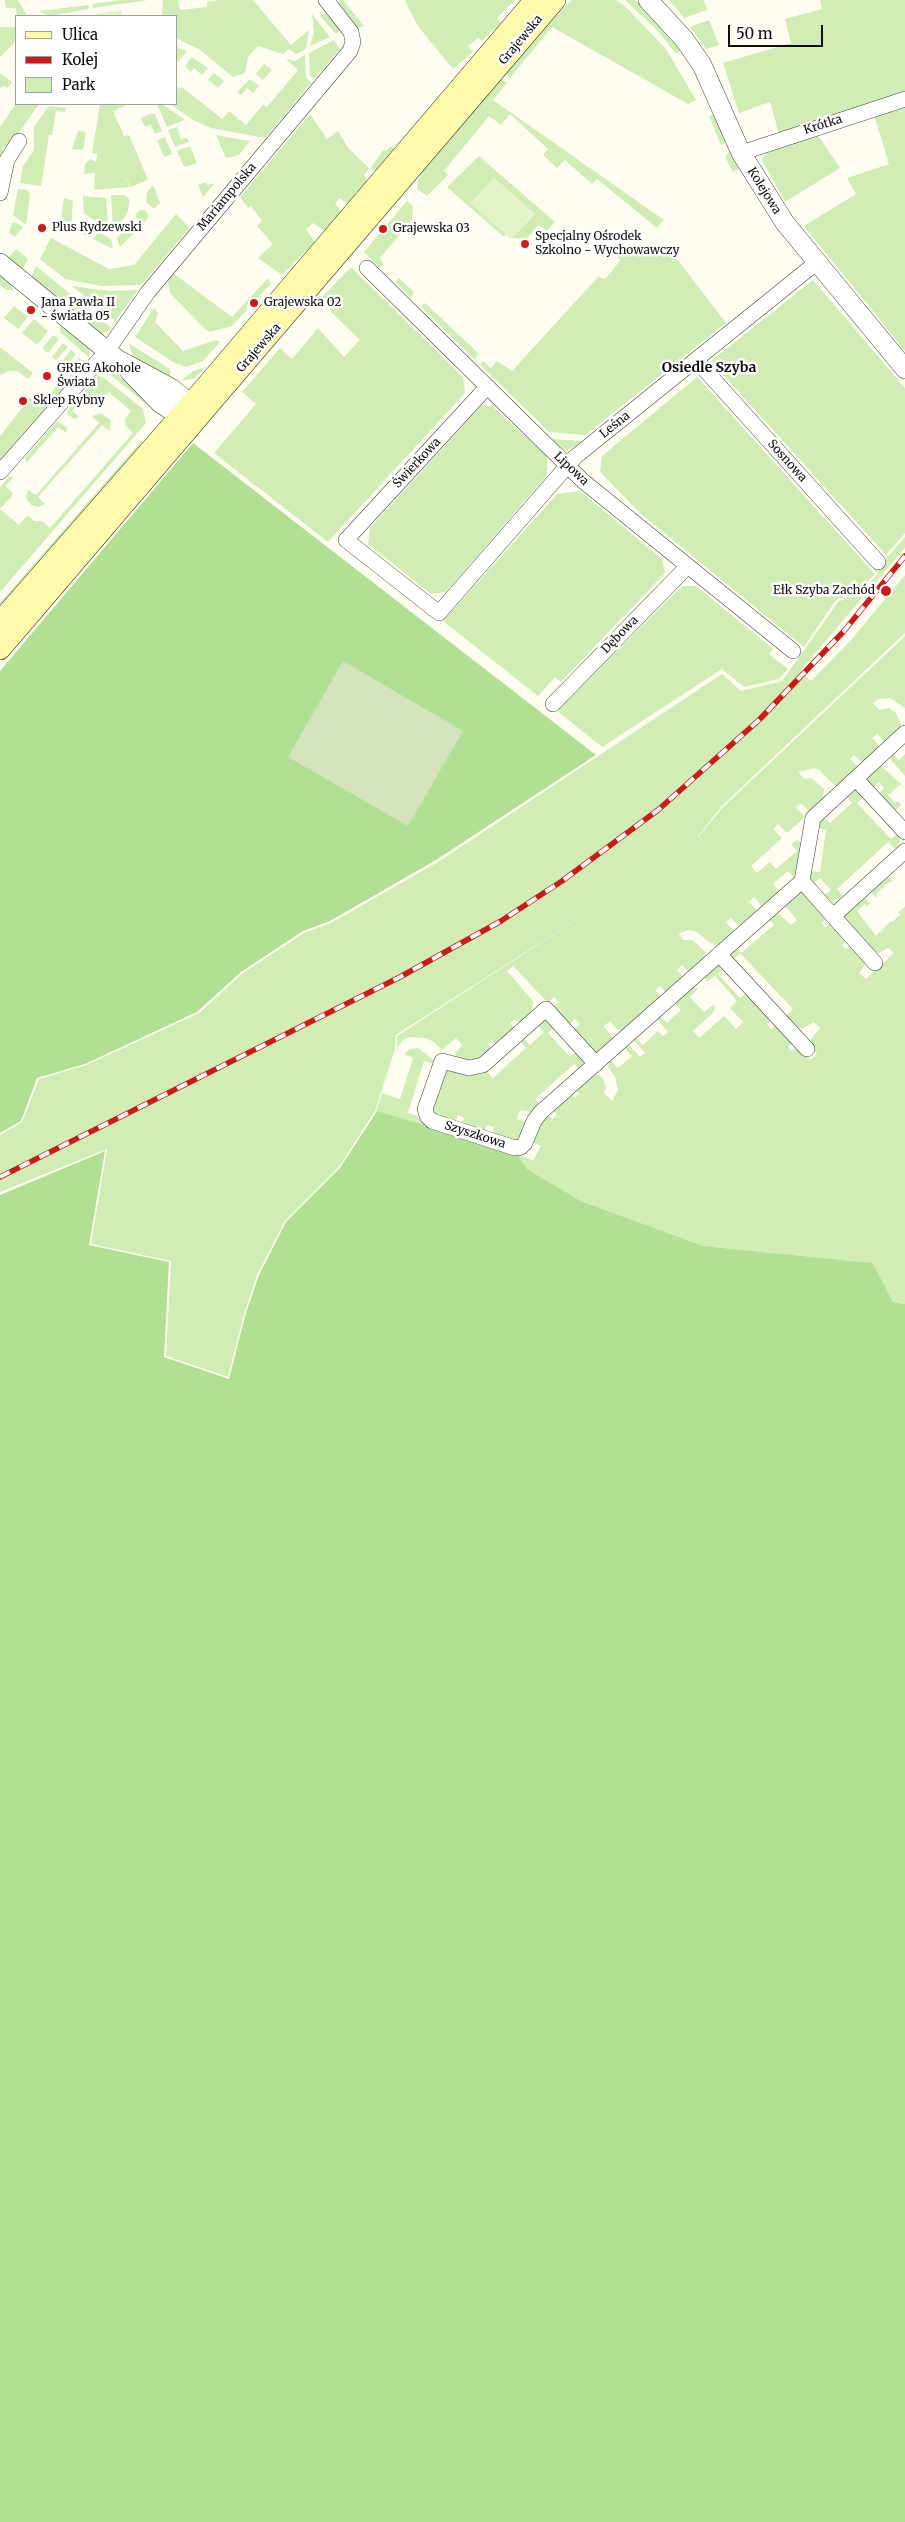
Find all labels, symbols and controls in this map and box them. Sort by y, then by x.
street label: Grajewska [496,12,546,68]
legend [15,15,178,105]
scale bar [730,15,825,47]
text: 50 m [736,24,773,43]
text: Ulica [62,25,98,44]
text: Kolej [62,50,98,69]
text: Park [62,75,95,94]
street label: Krótka [802,112,844,138]
street label: Mariampolska [195,160,259,234]
street label: Kolejowa [744,165,784,217]
place label: Plus Rydzewski [52,221,142,235]
marker: Plus Rydzewski [36,222,48,234]
place label: Grajewska 03 [393,222,470,236]
marker: Grajewska 03 [377,223,389,235]
place label: Specjalny Ośrodek Szkolno - Wychowawczy [535,230,680,258]
marker: Specjalny Ośrodek Szkolno - Wychowawczy [519,238,531,250]
place label: Jana Pawła II - światła 05 [41,296,115,324]
place label: Grajewska 02 [264,296,341,310]
marker: Grajewska 02 [248,297,260,309]
marker: Jana Pawła II - światła 05 [25,304,37,316]
street label: Grajewska [234,321,284,375]
district label: Osiedle Szyba [662,360,756,376]
place label: GREG Akohole Świata [57,362,141,390]
marker: GREG Akohole Świata [41,370,53,382]
place label: Sklep Rybny [33,394,105,408]
marker: Sklep Rybny [17,395,29,407]
street label: Leśna [597,409,633,441]
street label: Świerkowa [390,435,444,491]
street label: Sosnowa [764,437,810,485]
street label: Lipowa [551,449,591,489]
place label: Ełk Szyba Zachód [773,584,875,598]
marker: Ełk Szyba Zachód [879,584,893,598]
street label: Dębowa [599,613,641,657]
street label: Szyszkowa [443,1118,507,1152]

